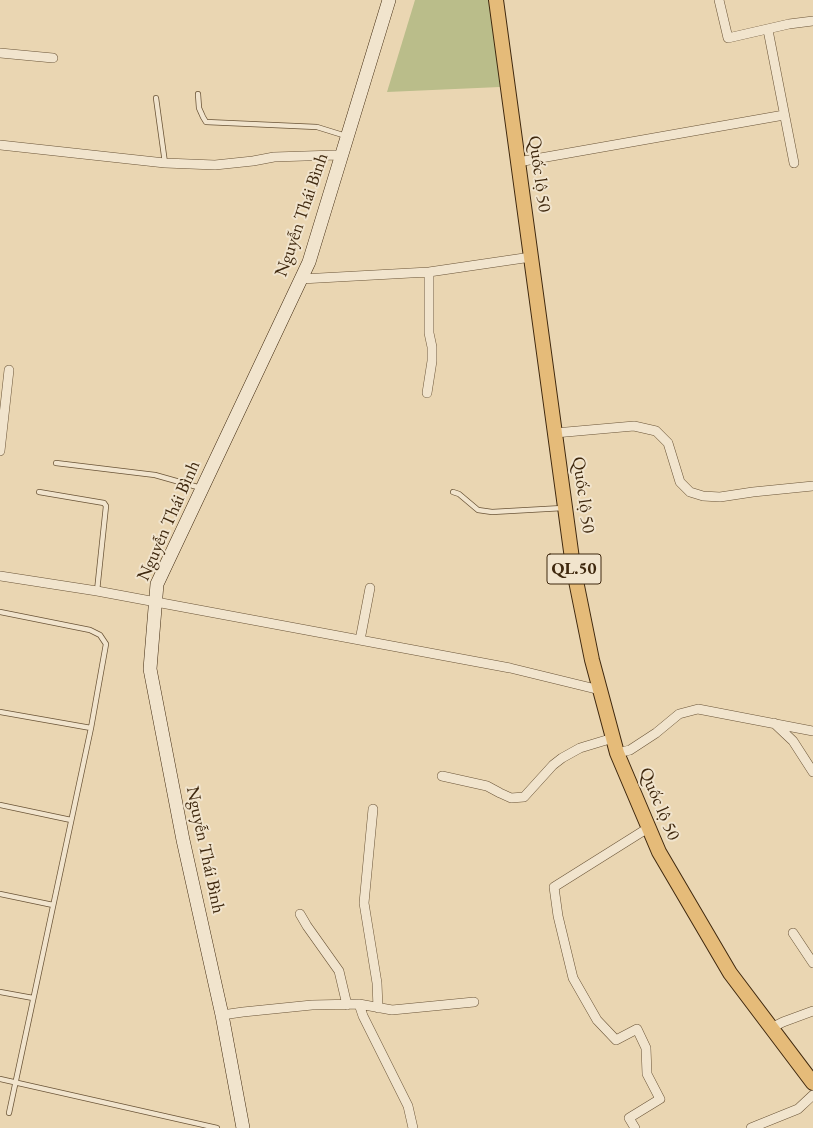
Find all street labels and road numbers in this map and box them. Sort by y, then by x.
street label: Quốc lộ 50 [523,134,555,214]
street label: Nguyễn Thái Bình [271,150,333,280]
street label: Quốc lộ 50 [567,455,599,535]
street label: Nguyễn Thái Bình [133,457,205,585]
road number: QL.50 [547,554,601,584]
street label: Quốc lộ 50 [634,764,684,844]
street label: Nguyễn Thái Bình [181,784,229,916]

